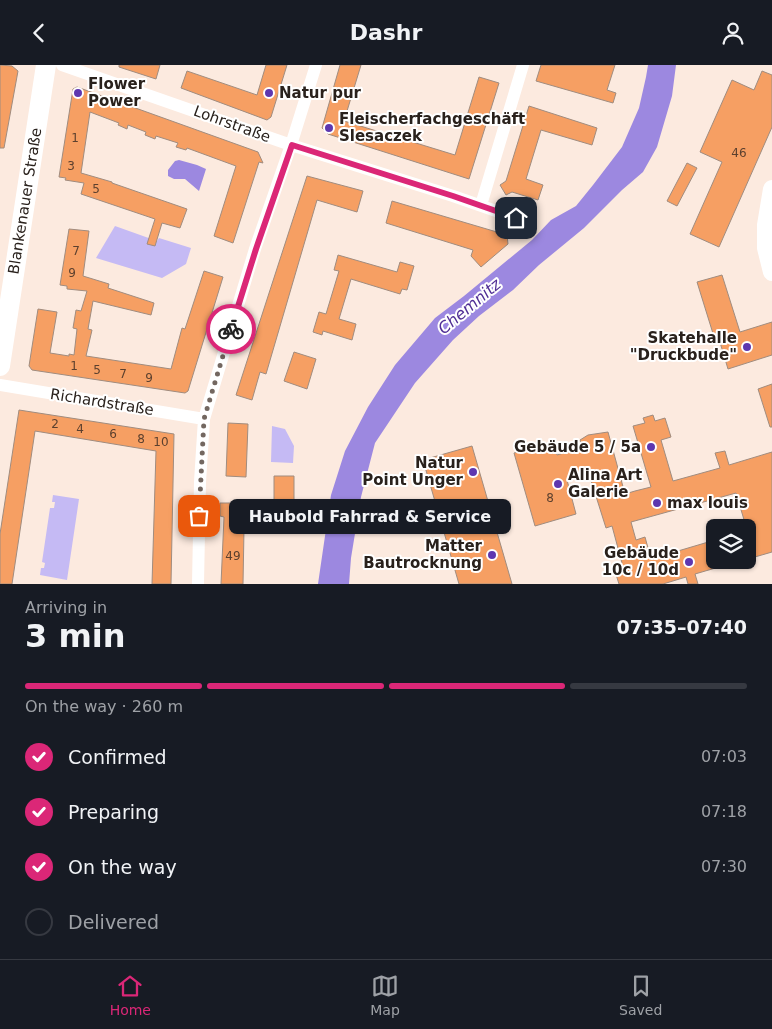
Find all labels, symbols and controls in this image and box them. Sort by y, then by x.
icon: back [25,19,53,47]
icon: person [719,19,747,47]
text: Dashr [350,20,422,45]
place label: Flower Power [88,75,146,110]
place label: Natur pur [279,84,362,102]
marker: Flower Power [72,87,84,99]
marker: Natur pur [263,87,275,99]
street label: Lohrstraße [191,102,273,146]
place label: Fleischerfachgeschäft Slesaczek [339,110,525,145]
marker: Fleischerfachgeschäft Slesaczek [323,122,335,134]
street label: Blankenauer Straße [5,126,45,276]
house number: 1 [71,131,79,145]
house number: 46 [731,146,747,160]
house number: 3 [67,159,75,173]
house number: 5 [92,182,100,196]
pin [495,197,537,239]
icon: home [502,204,530,232]
house number: 7 [72,244,80,258]
house number: 9 [68,266,76,280]
water label: Chemnitz [434,274,505,338]
courier [206,304,256,354]
icon: bike [217,315,245,343]
place label: Skatehalle "Druckbude" [630,329,737,364]
marker: Skatehalle "Druckbude" [741,341,753,353]
house number: 1 [70,359,78,373]
house number: 5 [93,363,101,377]
house number: 7 [119,367,127,381]
house number: 9 [145,371,153,385]
street label: Richardstraße [49,385,155,419]
house number: 2 [51,417,59,431]
house number: 4 [76,422,84,436]
house number: 6 [109,427,117,441]
house number: 8 [137,432,145,446]
house number: 10 [153,435,169,449]
place label: Gebäude 5 / 5a [514,438,641,456]
marker: Gebäude 5 / 5a [645,441,657,453]
place label: Natur Point Unger [362,454,464,489]
marker: Natur Point Unger [467,466,479,478]
place label: Alina Art Galerie [568,466,642,501]
marker: Alina Art Galerie [552,478,564,490]
house number: 8 [546,491,554,505]
place label: max louis [667,494,748,512]
pin [178,495,220,537]
marker: max louis [651,497,663,509]
callout: Haubold Fahrrad & Service [229,499,512,533]
icon: bag [185,502,213,530]
text: Haubold Fahrrad & Service [249,507,491,526]
map controls [706,519,756,569]
button: layers [706,519,756,569]
place label: Matter Bautrocknung [363,537,483,572]
place label: Gebäude 10c / 10d [602,544,679,579]
house number: 49 [225,549,241,563]
marker: Matter Bautrocknung [486,549,498,561]
marker: Gebäude 10c / 10d [683,556,695,568]
text: Arriving in [25,598,107,617]
text: 07:35–07:40 [617,616,747,638]
text: 3 min [25,617,126,655]
text: On the way · 260 m [25,697,183,716]
icon: check [25,743,53,771]
text: Confirmed [68,746,167,768]
text: 07:03 [701,747,747,766]
icon: check [25,798,53,826]
text: Preparing [68,801,159,823]
text: 07:18 [701,802,747,821]
icon: check [25,853,53,881]
text: On the way [68,856,177,878]
text: 07:30 [701,857,747,876]
text: Delivered [68,911,159,933]
tab: Home [110,972,151,1018]
tab: Map [370,972,400,1018]
tab: Saved [619,972,662,1018]

